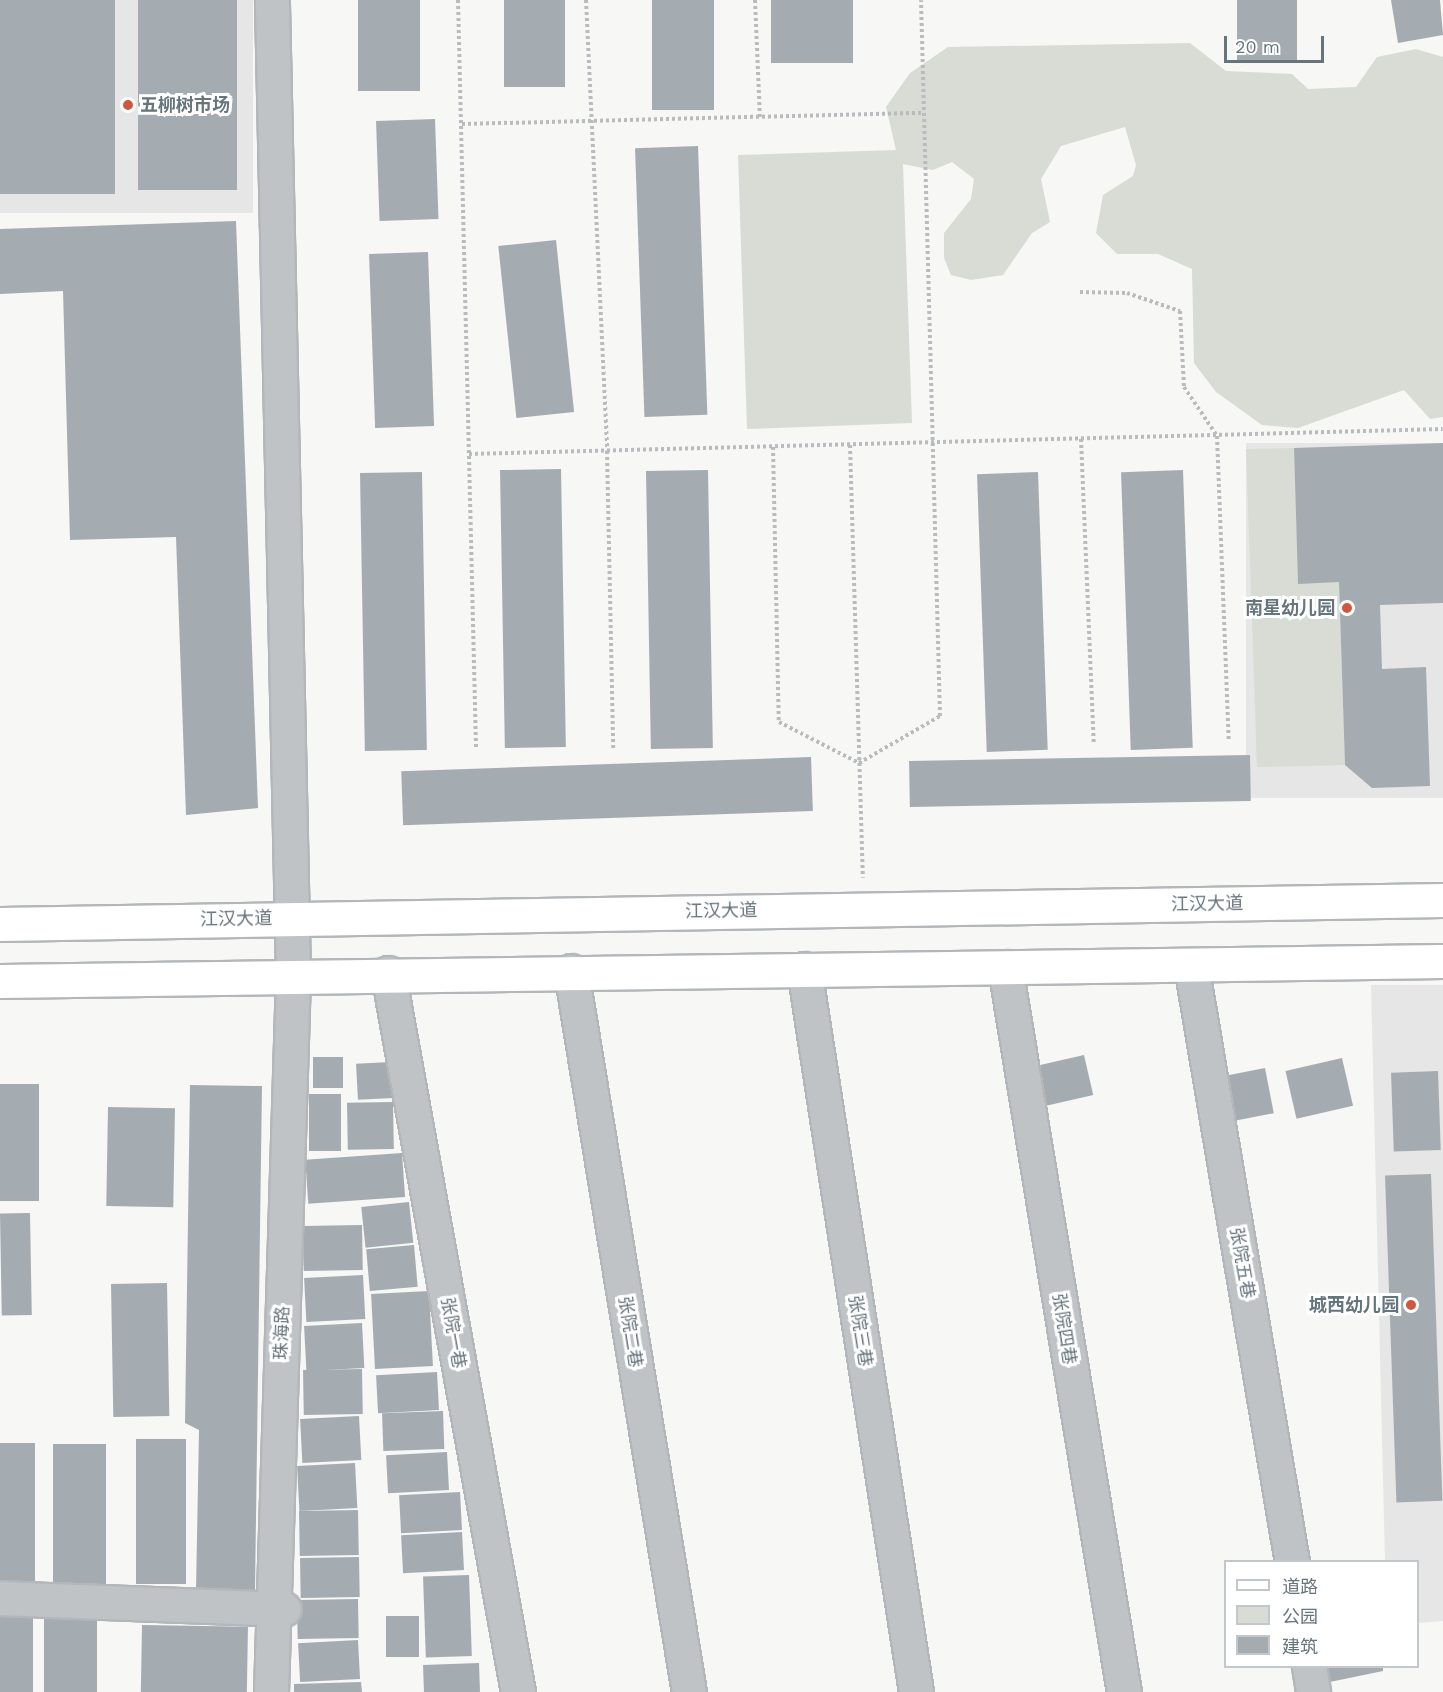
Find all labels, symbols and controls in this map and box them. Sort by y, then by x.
scale bar [1227,24,1328,62]
text: 20 m [1235,36,1280,57]
place label: 五柳树市场 [140,94,230,116]
marker: 五柳树市场 [121,98,135,112]
place label: 南星幼儿园 [1245,597,1335,619]
marker: 南星幼儿园 [1340,601,1354,615]
street label: 江汉大道 [1171,893,1243,915]
street label: 江汉大道 [685,900,757,922]
street label: 江汉大道 [200,908,272,930]
street label: 张院五巷 [1225,1226,1259,1300]
street label: 张院四巷 [1048,1292,1080,1366]
street label: 张院三巷 [844,1294,876,1368]
place label: 城西幼儿园 [1309,1294,1399,1316]
street label: 张院二巷 [614,1295,646,1369]
street label: 张院一巷 [436,1296,470,1370]
marker: 城西幼儿园 [1404,1298,1418,1312]
street label: 珠海路 [270,1306,294,1360]
legend [1224,1560,1419,1668]
text: 道路 [1282,1576,1318,1597]
text: 公园 [1282,1606,1318,1627]
text: 建筑 [1282,1636,1318,1657]

